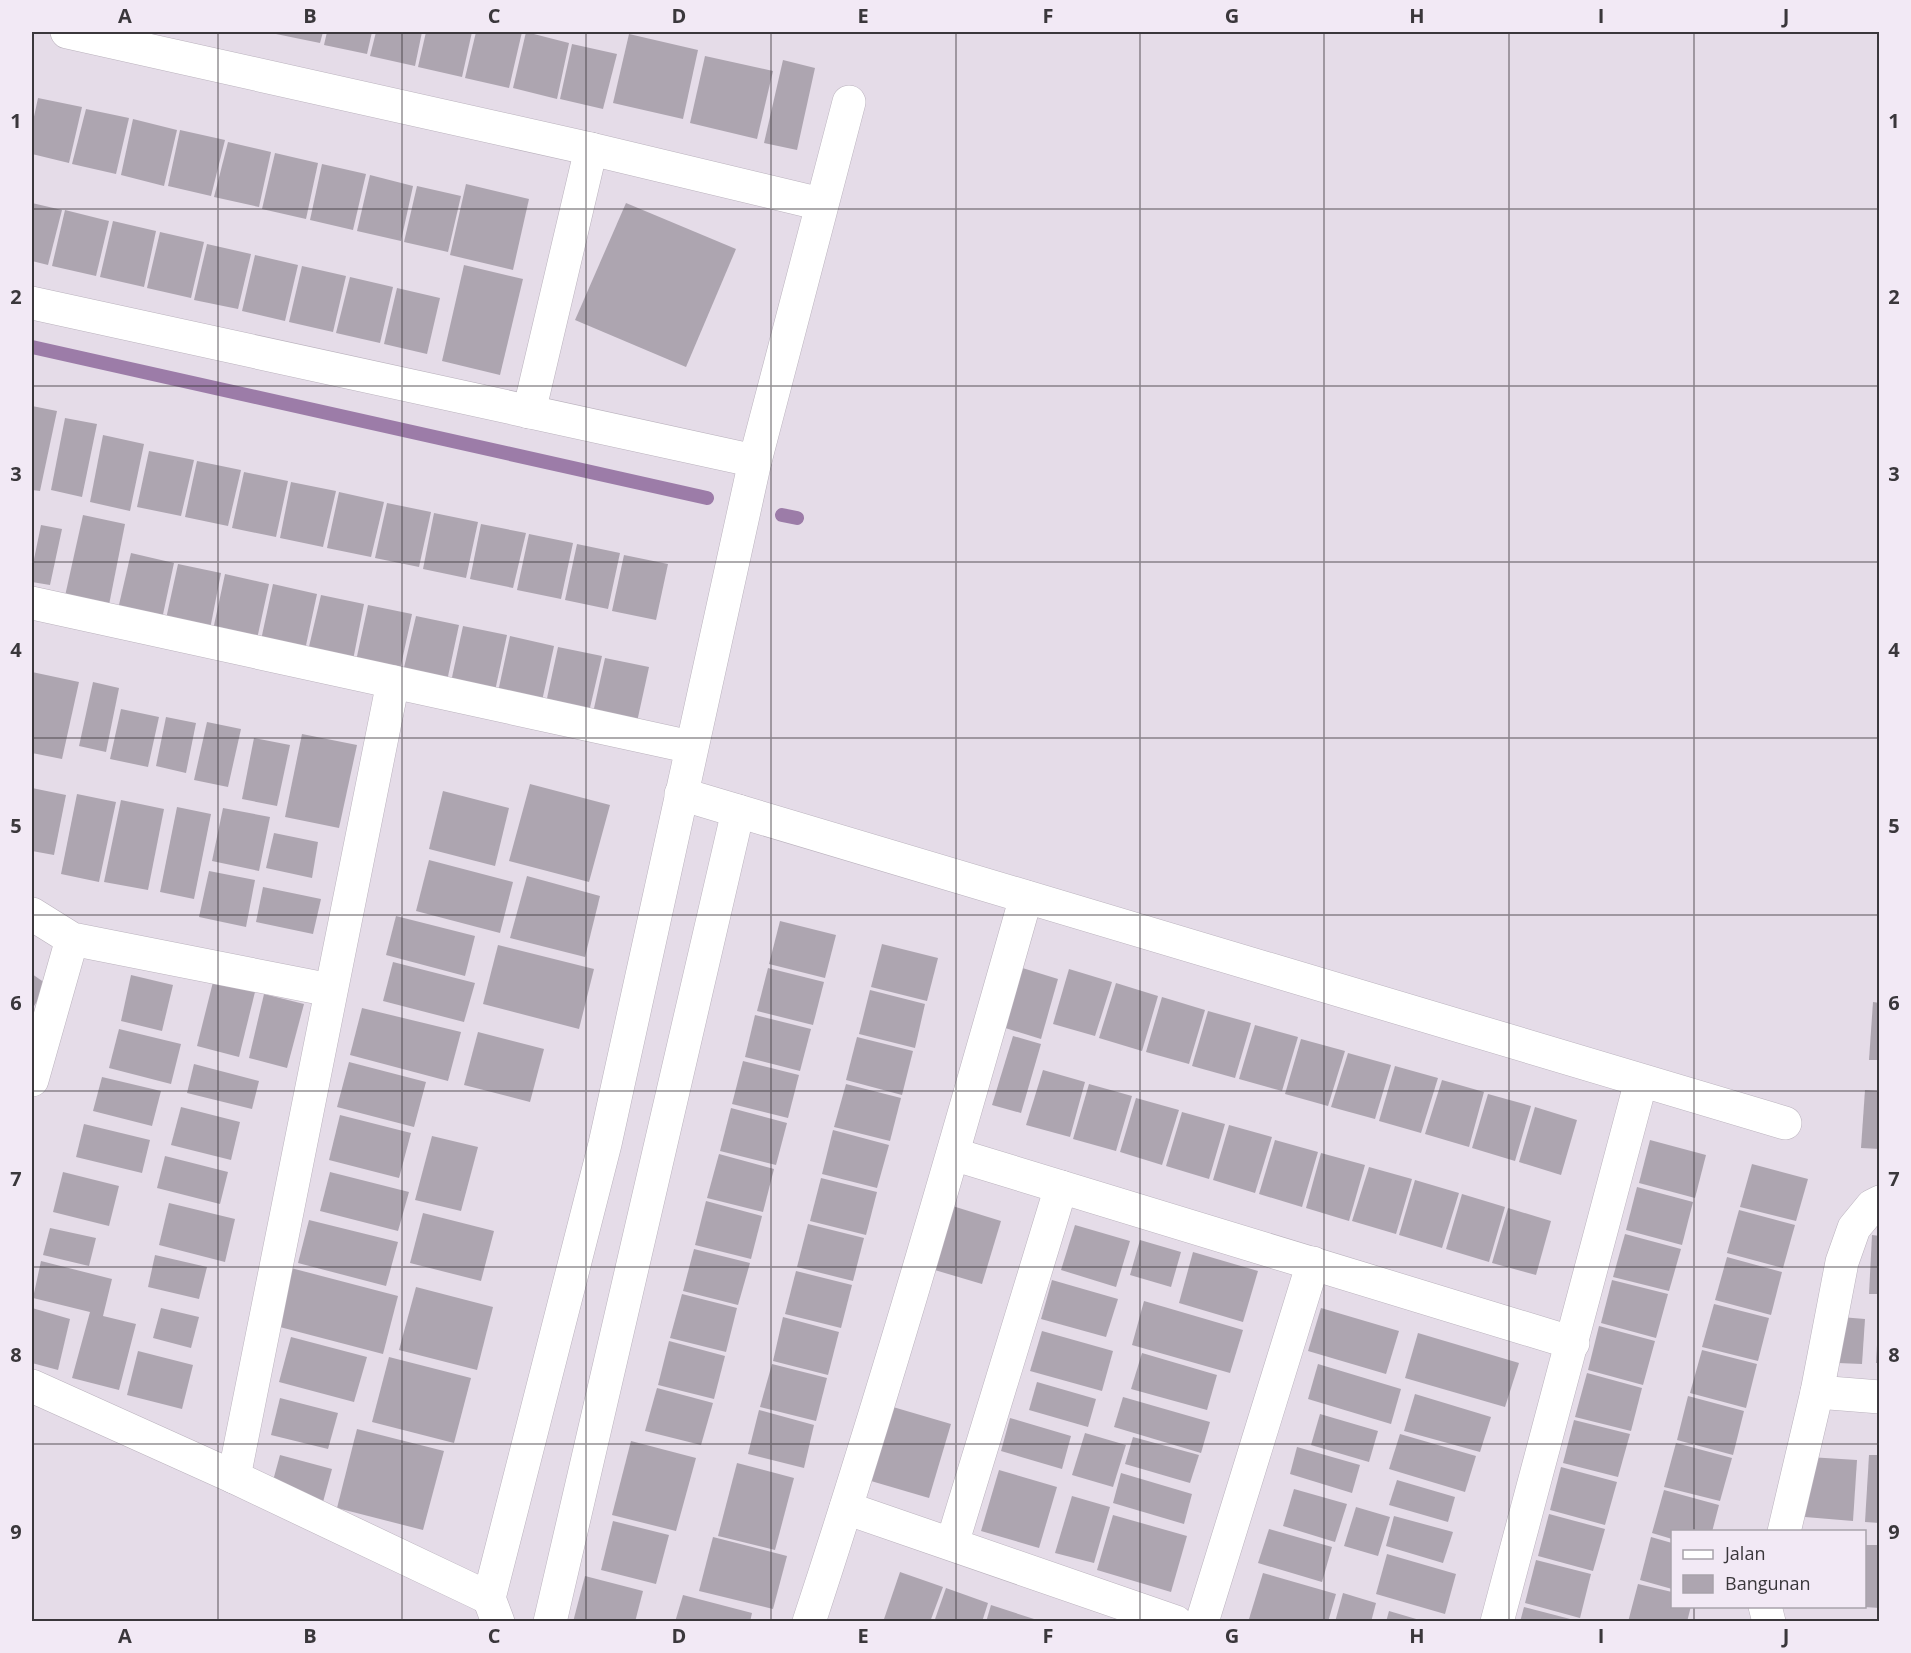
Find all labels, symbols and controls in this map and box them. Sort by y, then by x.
text: A [118,2,132,29]
text: B [303,2,317,29]
text: C [488,2,501,29]
text: D [672,2,686,29]
text: E [857,2,869,29]
text: F [1043,2,1053,29]
text: G [1225,2,1239,29]
text: H [1409,2,1425,29]
text: I [1598,2,1604,29]
text: J [1781,2,1789,29]
text: 1 [10,107,22,134]
text: 1 [1888,107,1900,134]
text: 2 [10,283,22,310]
text: 2 [1888,283,1900,310]
text: 3 [10,460,22,487]
text: 3 [1888,460,1900,487]
text: 4 [10,636,22,663]
text: 4 [1888,636,1900,663]
text: 5 [10,812,22,839]
text: 5 [1888,812,1900,839]
text: 6 [10,989,22,1016]
text: 6 [1888,989,1900,1016]
text: 7 [10,1165,22,1192]
text: 7 [1888,1165,1900,1192]
text: 8 [10,1341,22,1368]
text: 8 [1888,1341,1900,1368]
text: 9 [10,1518,22,1545]
text: 9 [1888,1518,1900,1545]
legend [1671,1530,1866,1608]
text: Jalan [1723,1541,1765,1565]
text: Bangunan [1725,1571,1811,1595]
text: A [118,1622,132,1649]
text: B [303,1622,317,1649]
text: C [488,1622,501,1649]
text: D [672,1622,686,1649]
text: E [857,1622,869,1649]
text: F [1043,1622,1053,1649]
text: G [1225,1622,1239,1649]
text: H [1409,1622,1425,1649]
text: I [1598,1622,1604,1649]
text: J [1781,1622,1789,1649]

